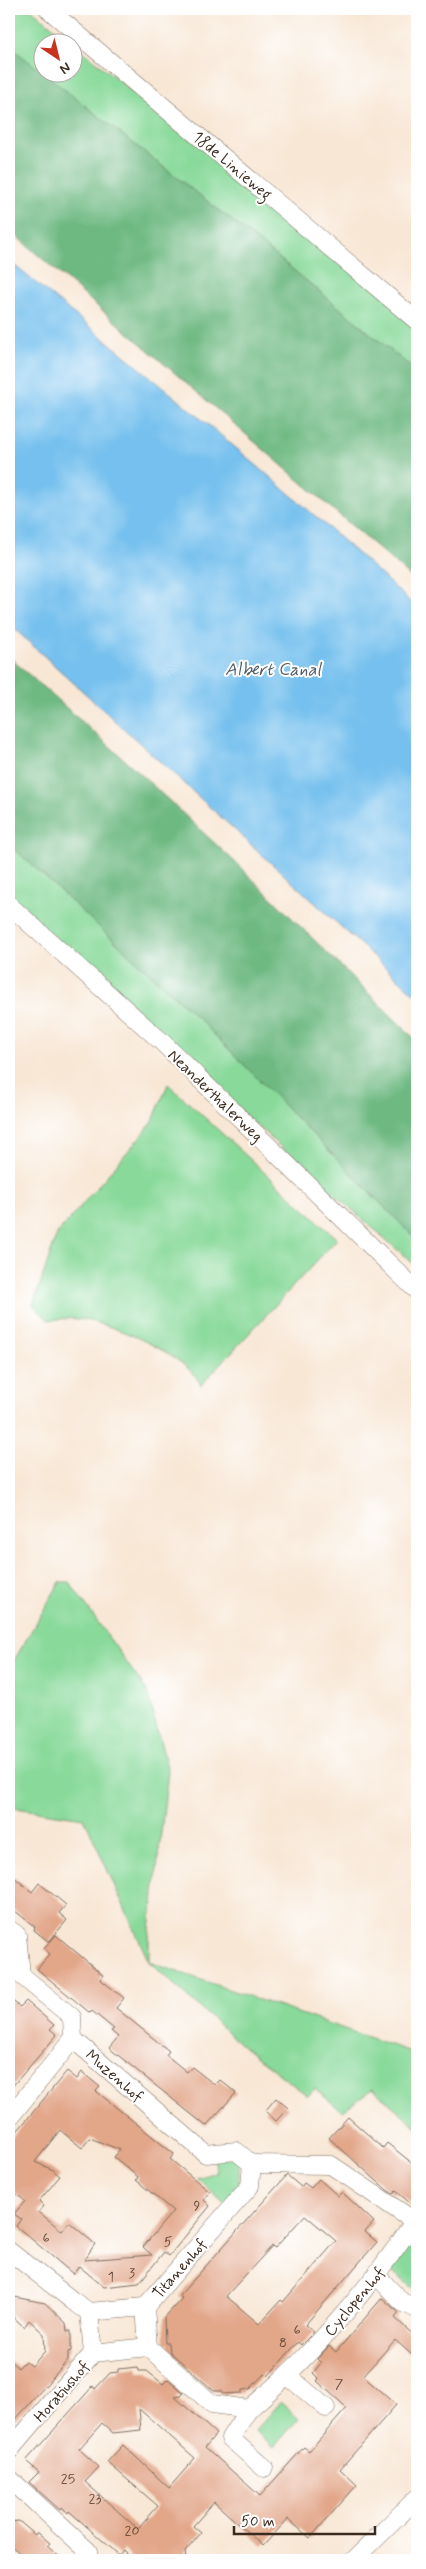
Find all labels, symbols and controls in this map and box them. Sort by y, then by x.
north arrow [32,32,82,82]
text: N [56,58,74,78]
street label: 18de Linieweg [187,127,276,206]
water label: Albert Canal [225,658,323,682]
street label: Neanderthalerweg [163,1045,267,1147]
street label: Muzenhof [80,2045,148,2107]
house number: 9 [194,2197,201,2215]
house number: 6 [42,2229,50,2247]
house number: 5 [164,2233,172,2251]
street label: Titanenhof [148,2234,212,2304]
street label: Cyclopenhof [320,2263,390,2341]
house number: 3 [129,2264,135,2282]
house number: 1 [108,2268,114,2286]
house number: 6 [293,2321,301,2339]
house number: 8 [279,2334,287,2352]
street label: Horatiushof [30,2357,95,2427]
house number: 7 [335,2375,344,2393]
house number: 25 [61,2470,75,2488]
house number: 23 [89,2490,101,2508]
scale bar [234,2504,375,2536]
text: 50 m [241,2512,275,2532]
house number: 20 [125,2522,139,2540]

